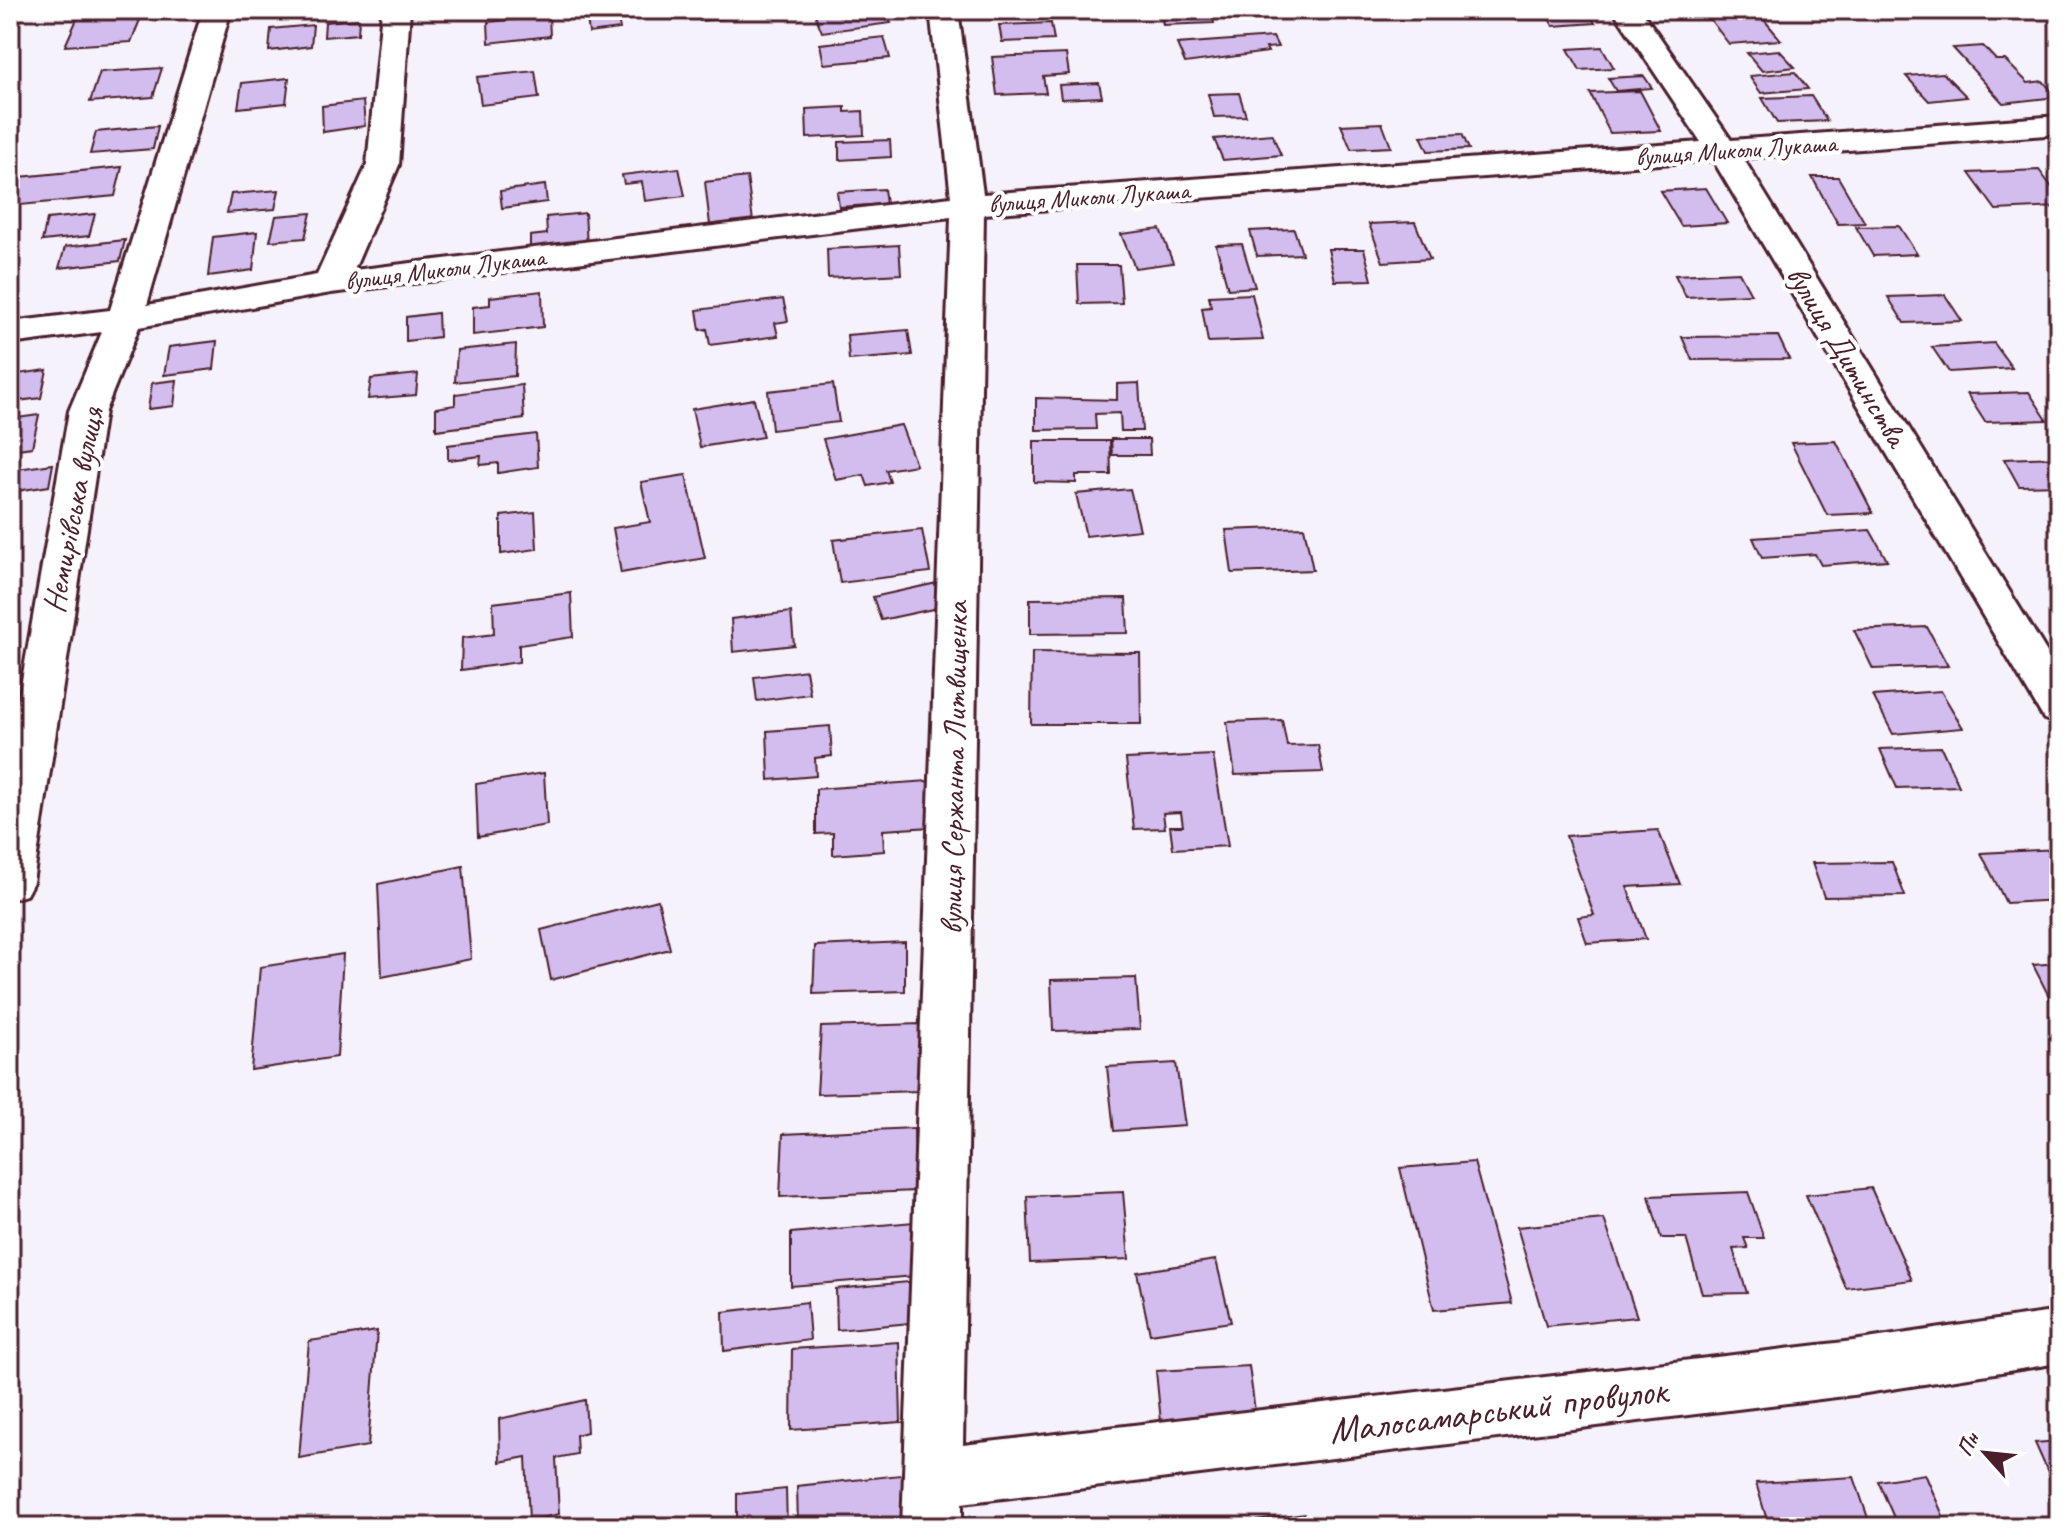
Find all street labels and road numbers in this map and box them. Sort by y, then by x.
street label: вулиця Миколи Лукаша [1634,126,1840,173]
street label: вулиця Миколи Лукаша [987,173,1193,220]
street label: вулиця Миколи Лукаша [343,240,549,298]
street label: вулиця Дитинства [1777,258,1919,456]
street label: Немирівська вулиця [33,402,113,616]
street label: вулиця Сержанта Литвищенка [931,599,977,935]
street label: Малосамарський провулок [1327,1366,1673,1454]

